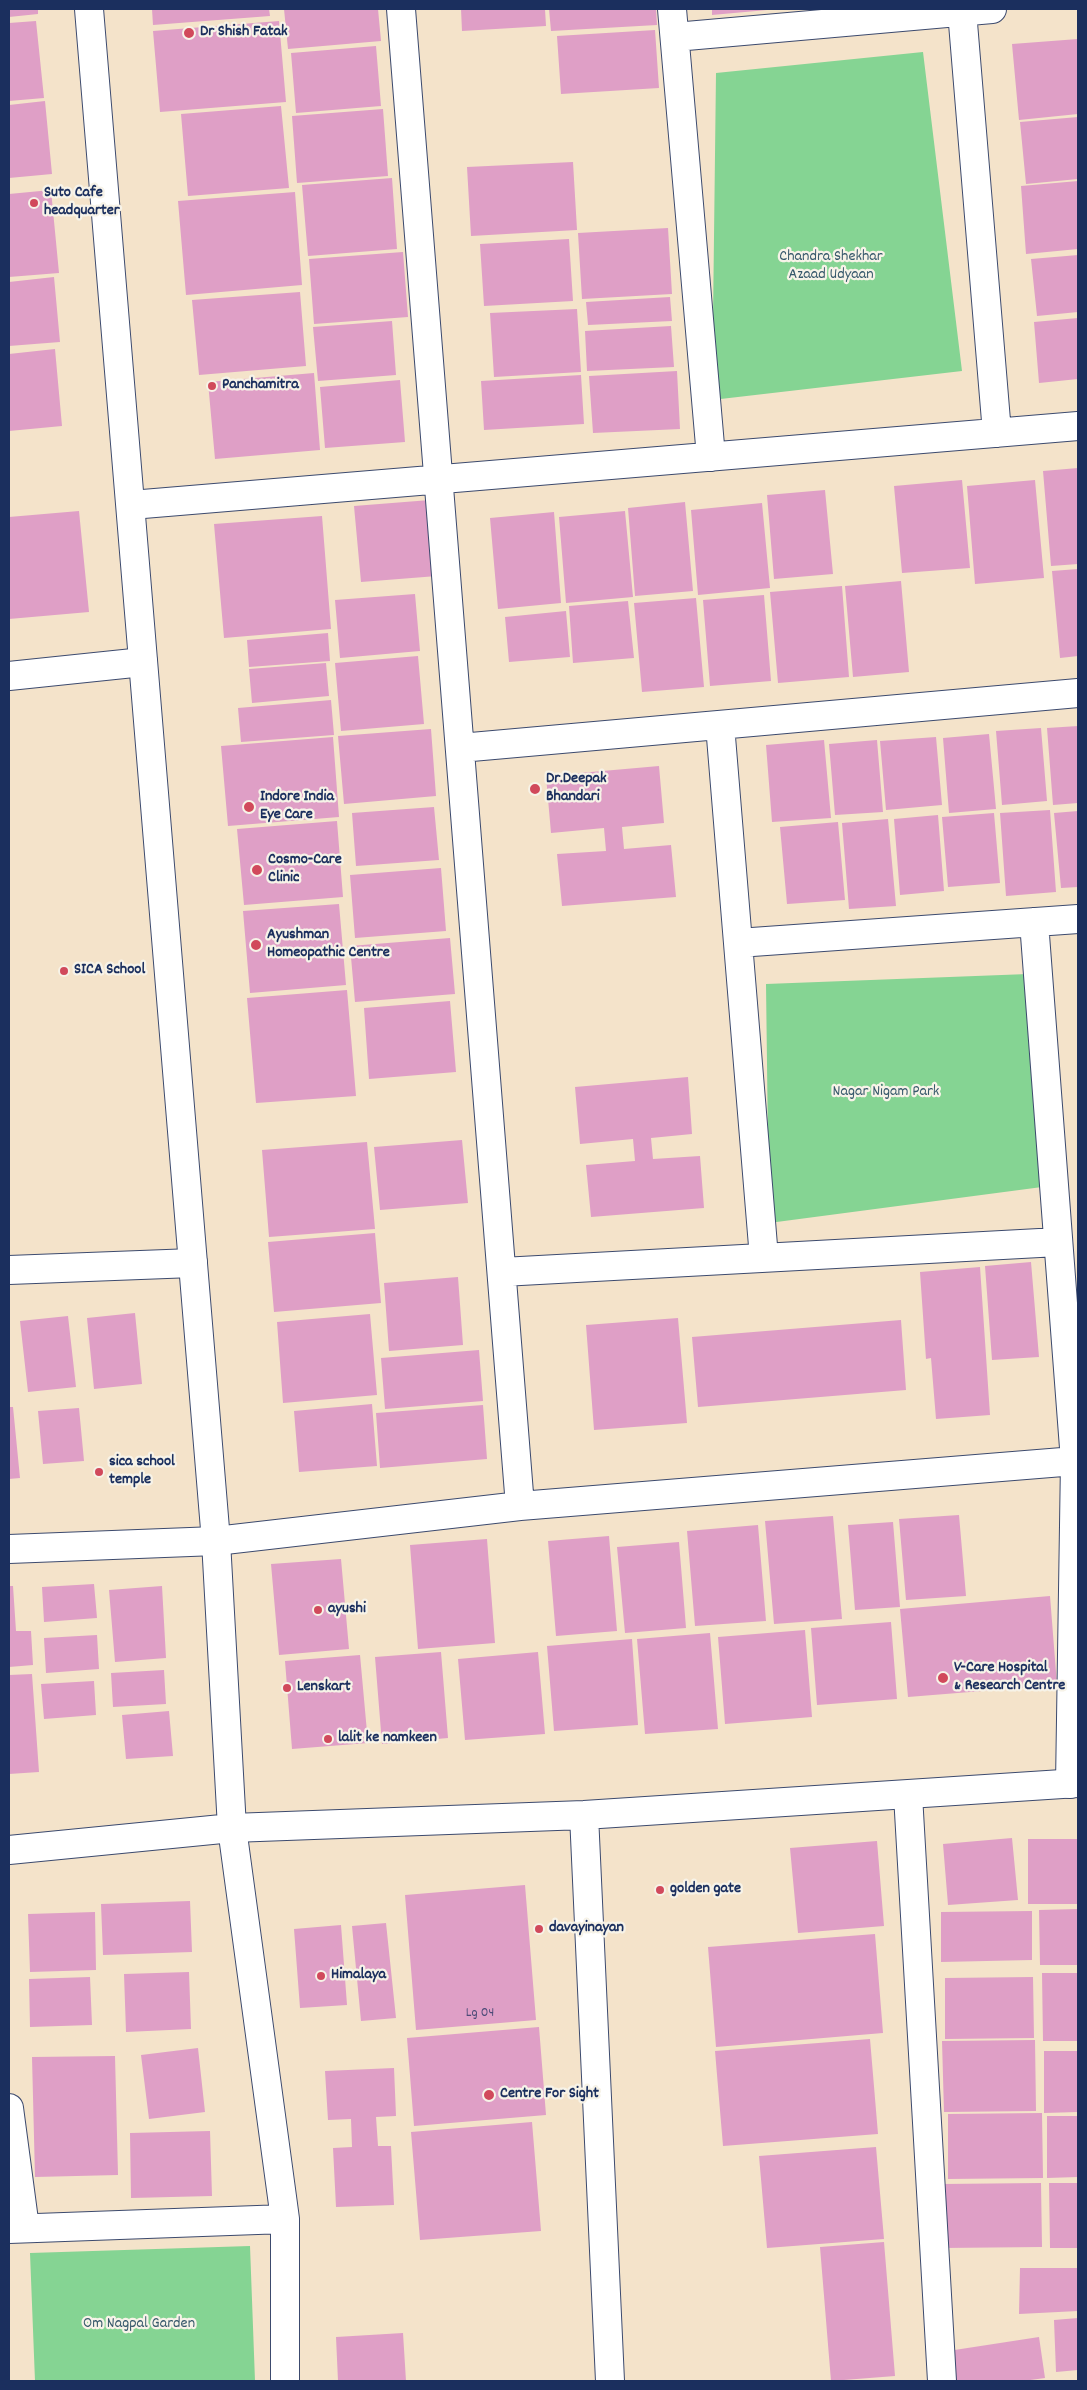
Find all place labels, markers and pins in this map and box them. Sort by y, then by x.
place label: Dr Shish Fatak [200,23,288,43]
marker: Dr Shish Fatak [182,26,196,40]
place label: Suto Cafe headquarter [44,184,120,222]
marker: Suto Cafe headquarter [28,197,40,209]
place label: Panchamitra [222,376,299,396]
marker: Panchamitra [206,380,218,392]
place label: Dr.Deepak Bhandari [546,770,607,808]
marker: Dr.Deepak Bhandari [528,782,542,796]
place label: Indore India Eye Care [260,788,334,826]
marker: Indore India Eye Care [242,800,256,814]
place label: Cosmo-Care Clinic [268,851,342,889]
marker: Cosmo-Care Clinic [250,863,264,877]
place label: Ayushman Homeopathic Centre [267,926,390,964]
marker: Ayushman Homeopathic Centre [249,938,263,952]
place label: SICA School [74,961,145,981]
marker: SICA School [58,965,70,977]
place label: sica school temple [109,1453,175,1491]
marker: sica school temple [93,1466,105,1478]
place label: ayushi [328,1600,366,1620]
marker: ayushi [312,1604,324,1616]
place label: V-Care Hospital & Research Centre [954,1659,1065,1697]
marker: V-Care Hospital & Research Centre [936,1671,950,1685]
place label: Lenskart [297,1678,351,1698]
marker: Lenskart [281,1682,293,1694]
place label: lalit ke namkeen [338,1729,437,1749]
marker: lalit ke namkeen [322,1733,334,1745]
place label: golden gate [670,1880,741,1900]
marker: golden gate [654,1884,666,1896]
place label: davayinayan [549,1919,624,1939]
marker: davayinayan [533,1923,545,1935]
place label: Himalaya [331,1966,386,1986]
marker: Himalaya [315,1970,327,1982]
place label: Centre For Sight [500,2085,599,2105]
marker: Centre For Sight [482,2088,496,2102]

